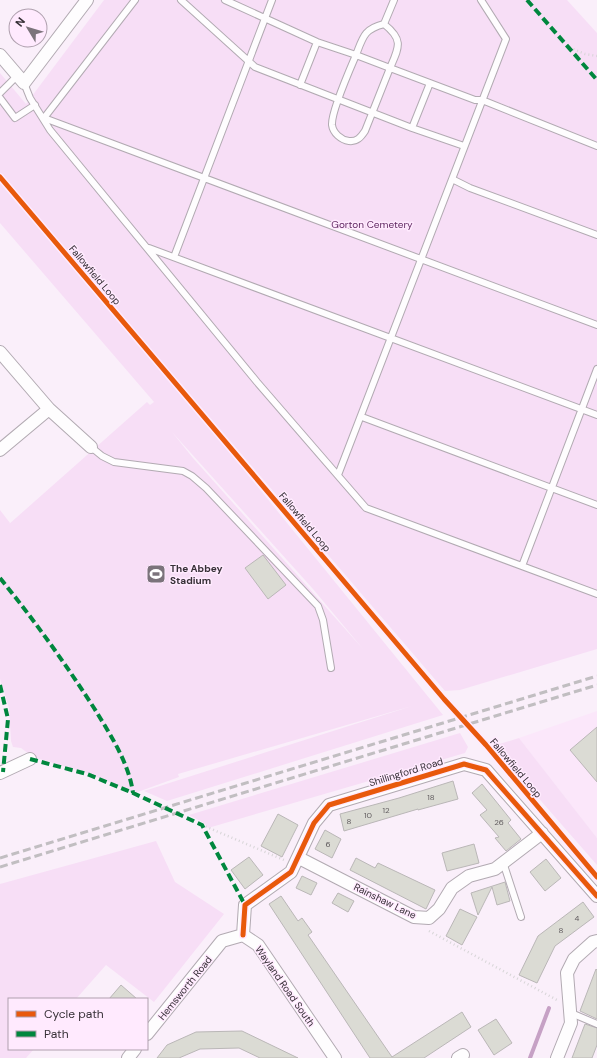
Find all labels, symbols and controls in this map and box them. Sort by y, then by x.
north arrow [8,8,48,48]
text: N [12,14,28,29]
park label: Gorton Cemetery [331,218,413,231]
street label: Fallowfield Loop [66,243,124,307]
street label: Fallowfield Loop [276,490,334,554]
place label: The Abbey Stadium [170,562,223,587]
sports icon: The Abbey Stadium [145,563,167,585]
street label: Fallowfield Loop [487,736,545,800]
street label: Shillingford Road [367,755,445,789]
house number: 18 [427,792,435,802]
house number: 12 [382,805,390,815]
house number: 10 [364,810,373,820]
house number: 8 [347,816,352,826]
house number: 26 [494,817,504,827]
house number: 6 [325,839,331,849]
street label: Rainshaw Lane [352,880,419,922]
house number: 4 [575,913,580,923]
house number: 8 [559,925,564,935]
street label: Wayland Road South [252,943,318,1029]
street label: Hemsworth Road [155,953,215,1023]
legend [8,998,148,1050]
text: Cycle path [44,1006,104,1022]
text: Path [44,1026,69,1042]

